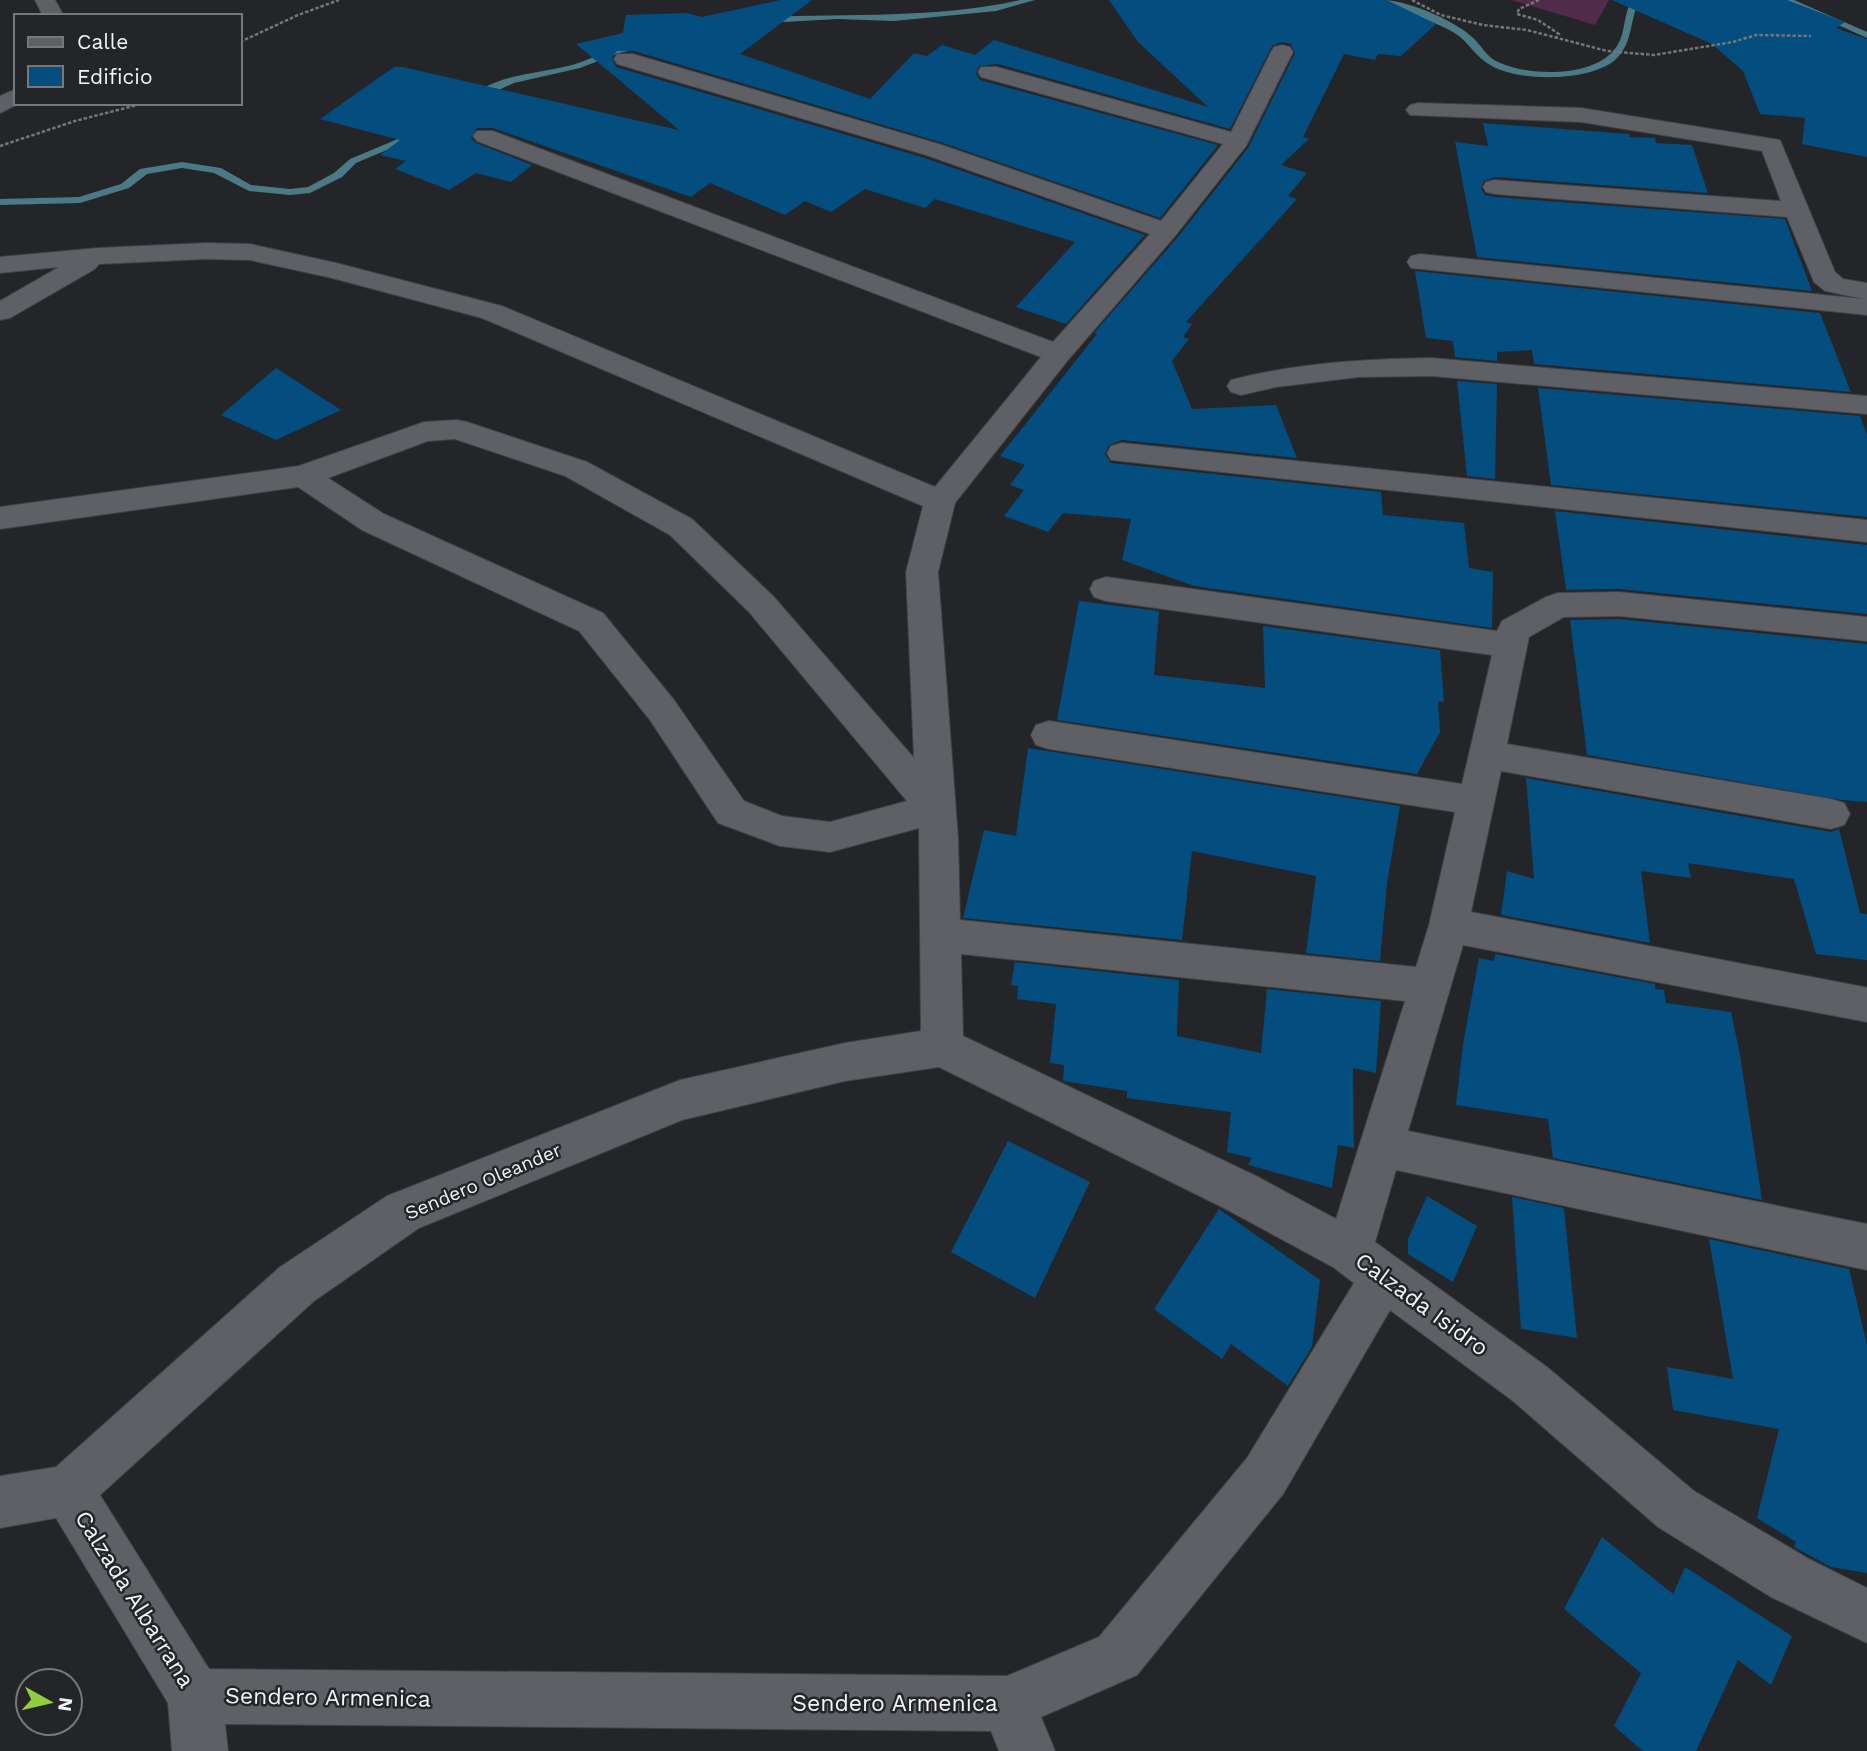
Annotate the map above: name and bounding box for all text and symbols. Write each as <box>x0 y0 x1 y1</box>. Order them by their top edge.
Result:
legend <box>14 14 242 105</box>
text: Calle <box>77 29 128 54</box>
text: Edificio <box>77 64 153 89</box>
street label: Sendero Oleander <box>402 1138 565 1225</box>
street label: Calzada Isidro <box>1350 1247 1494 1362</box>
street label: Calzada Albarrana <box>69 1506 200 1693</box>
north arrow <box>14 1667 84 1737</box>
street label: Sendero Armenica <box>225 1682 431 1713</box>
street label: Sendero Armenica <box>792 1690 998 1717</box>
text: N <box>53 1696 78 1713</box>

